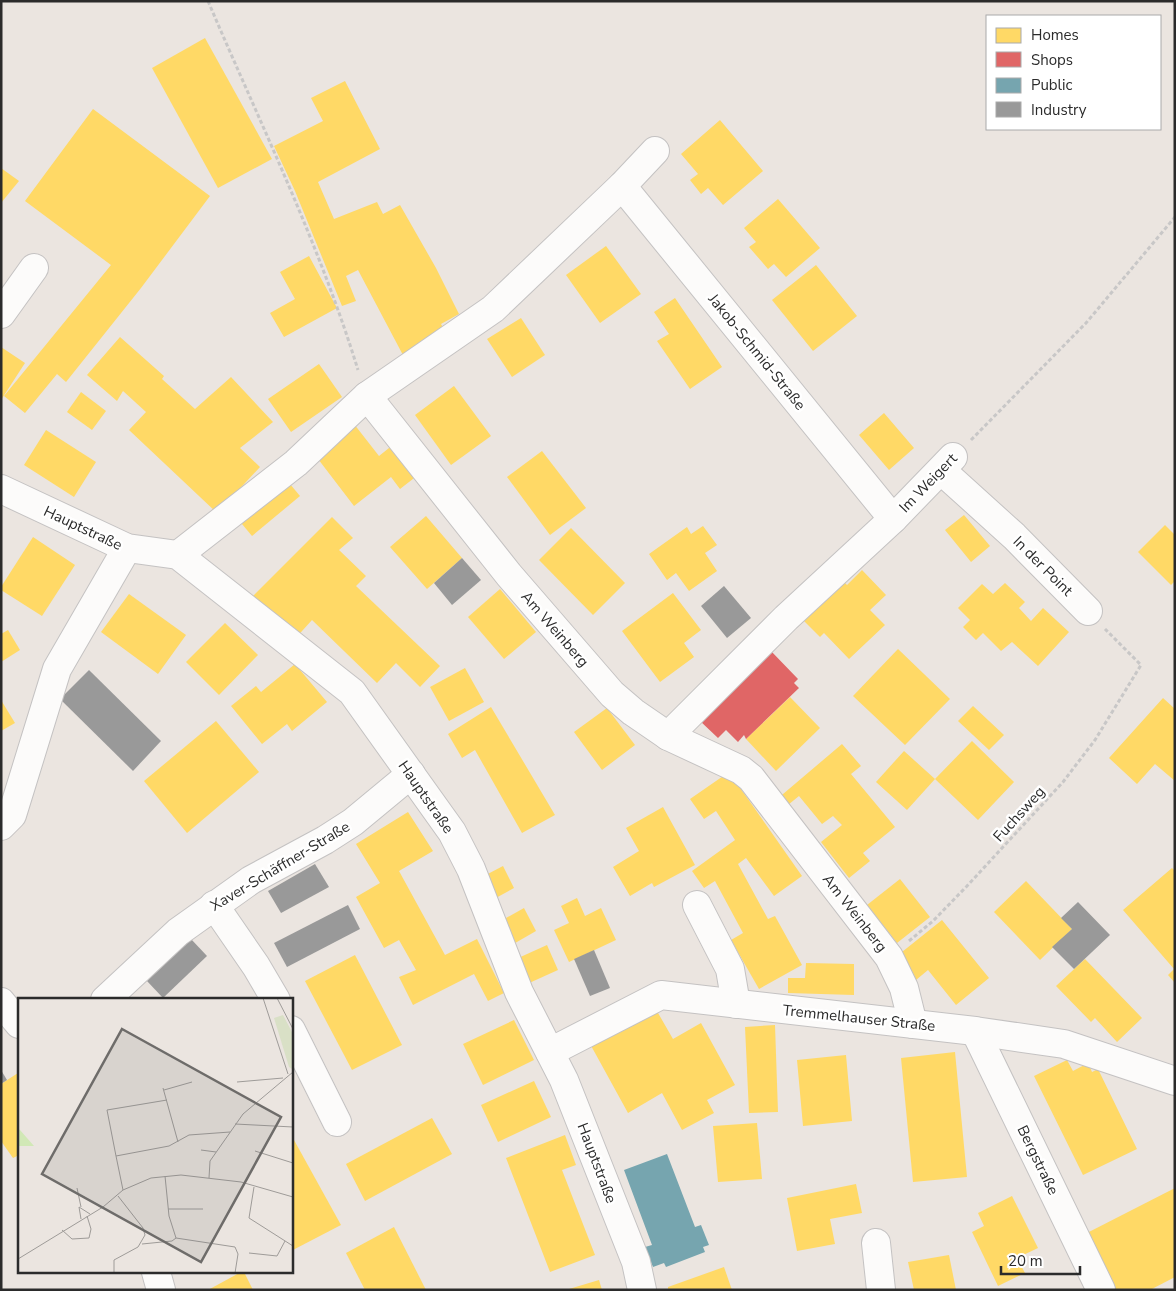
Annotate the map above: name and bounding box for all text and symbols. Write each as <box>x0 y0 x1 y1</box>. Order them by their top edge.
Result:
legend <box>986 15 1161 130</box>
text: Homes <box>1031 25 1079 45</box>
text: Shops <box>1031 50 1073 70</box>
text: Public <box>1031 75 1072 95</box>
text: Industry <box>1031 100 1087 120</box>
street label: Jakob-Schmid-Straße <box>703 289 810 414</box>
street label: Im Weigert <box>895 448 962 517</box>
street label: Hauptstraße <box>40 501 126 555</box>
street label: In der Point <box>1009 532 1078 601</box>
street label: Am Weinberg <box>517 587 593 671</box>
street label: Hauptstraße <box>394 757 458 837</box>
street label: Fuchsweg <box>989 782 1049 846</box>
street label: Xaver-Schäffner-Straße <box>207 816 353 916</box>
street label: Am Weinberg <box>818 870 892 956</box>
inset map <box>18 998 292 1274</box>
street label: Tremmelhauser Straße <box>782 1000 936 1036</box>
street label: Hauptstraße <box>573 1120 621 1206</box>
street label: Bergstraße <box>1013 1122 1063 1198</box>
scale bar <box>1001 1244 1080 1276</box>
text: 20 m <box>1008 1251 1043 1271</box>

